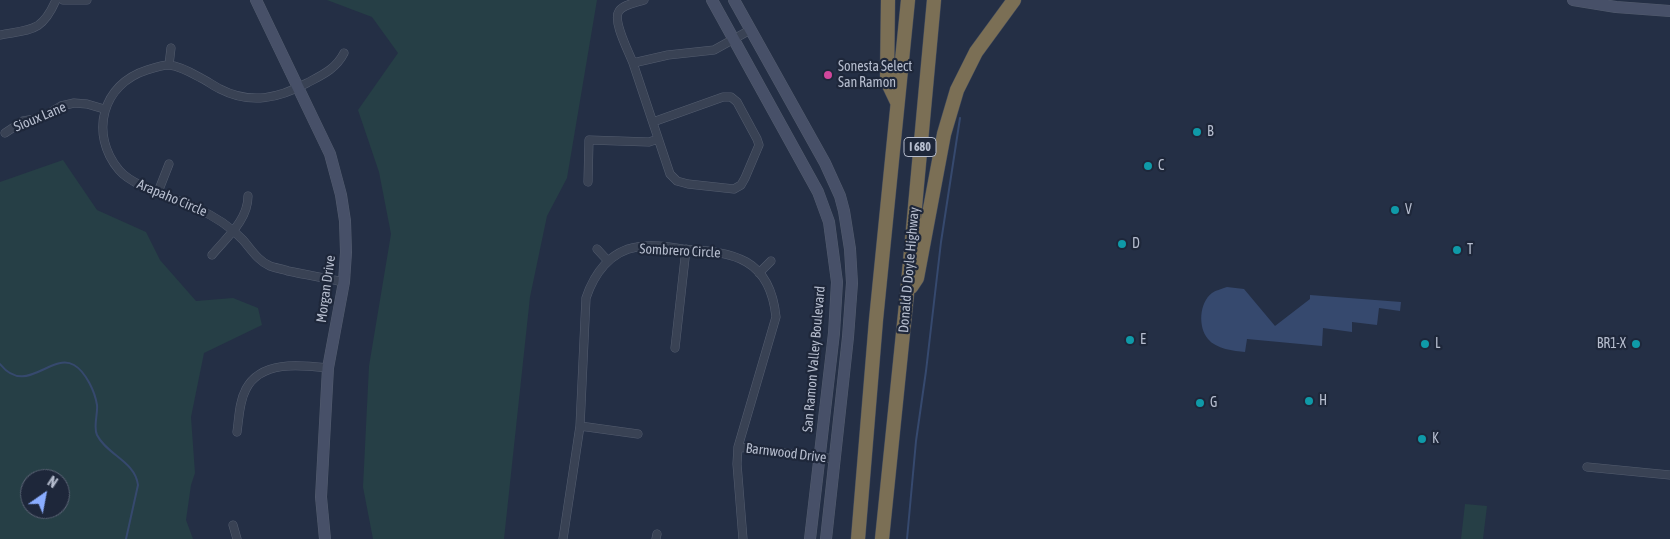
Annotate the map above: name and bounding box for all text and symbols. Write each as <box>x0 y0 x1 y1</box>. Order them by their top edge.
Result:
place label: Sonesta Select San Ramon <box>838 59 912 92</box>
marker: Sonesta Select San Ramon <box>822 69 834 81</box>
street label: Sioux Lane <box>11 99 69 135</box>
place label: B <box>1207 124 1214 140</box>
marker: B <box>1191 126 1203 138</box>
road number: I 680 <box>904 138 936 156</box>
place label: C <box>1158 158 1164 174</box>
marker: C <box>1142 160 1154 172</box>
street label: Arapaho Circle <box>134 176 210 220</box>
place label: V <box>1405 202 1412 218</box>
marker: V <box>1389 204 1401 216</box>
street label: Donald D Doyle Highway <box>895 206 923 334</box>
place label: D <box>1132 236 1140 252</box>
marker: D <box>1116 238 1128 250</box>
street label: Sombrero Circle <box>639 240 721 262</box>
place label: T <box>1467 242 1473 258</box>
marker: T <box>1451 244 1463 256</box>
street label: Morgan Drive <box>313 254 339 324</box>
street label: San Ramon Valley Boulevard <box>799 285 829 433</box>
place label: E <box>1140 332 1146 348</box>
marker: E <box>1124 334 1136 346</box>
place label: L <box>1435 336 1440 352</box>
place label: BR1-X <box>1597 336 1626 352</box>
marker: L <box>1419 338 1431 350</box>
marker: BR1-X <box>1630 338 1642 350</box>
place label: H <box>1319 393 1327 409</box>
place label: G <box>1210 395 1217 411</box>
marker: H <box>1303 395 1315 407</box>
marker: G <box>1194 397 1206 409</box>
place label: K <box>1432 431 1439 447</box>
marker: K <box>1416 433 1428 445</box>
street label: Barnwood Drive <box>745 440 827 466</box>
north arrow <box>20 469 70 519</box>
text: N <box>45 473 60 491</box>

